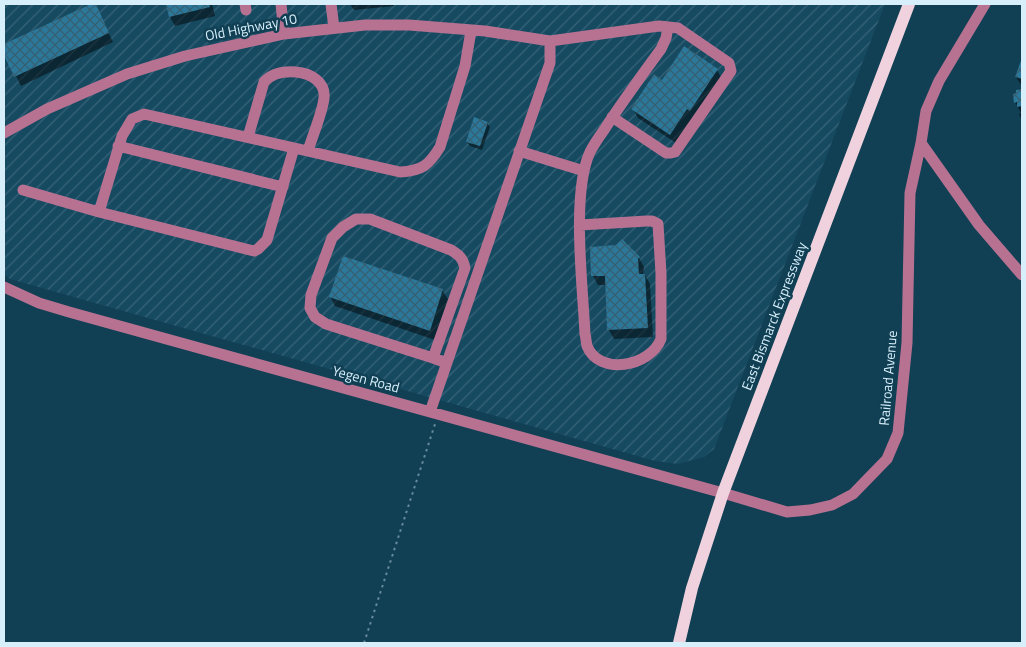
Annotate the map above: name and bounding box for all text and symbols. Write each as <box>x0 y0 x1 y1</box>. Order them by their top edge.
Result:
street label: Old Highway 10 <box>203 7 299 46</box>
street label: East Bismarck Expressway <box>736 238 812 393</box>
street label: Railroad Avenue <box>873 330 902 426</box>
street label: Yegen Road <box>330 359 402 398</box>

